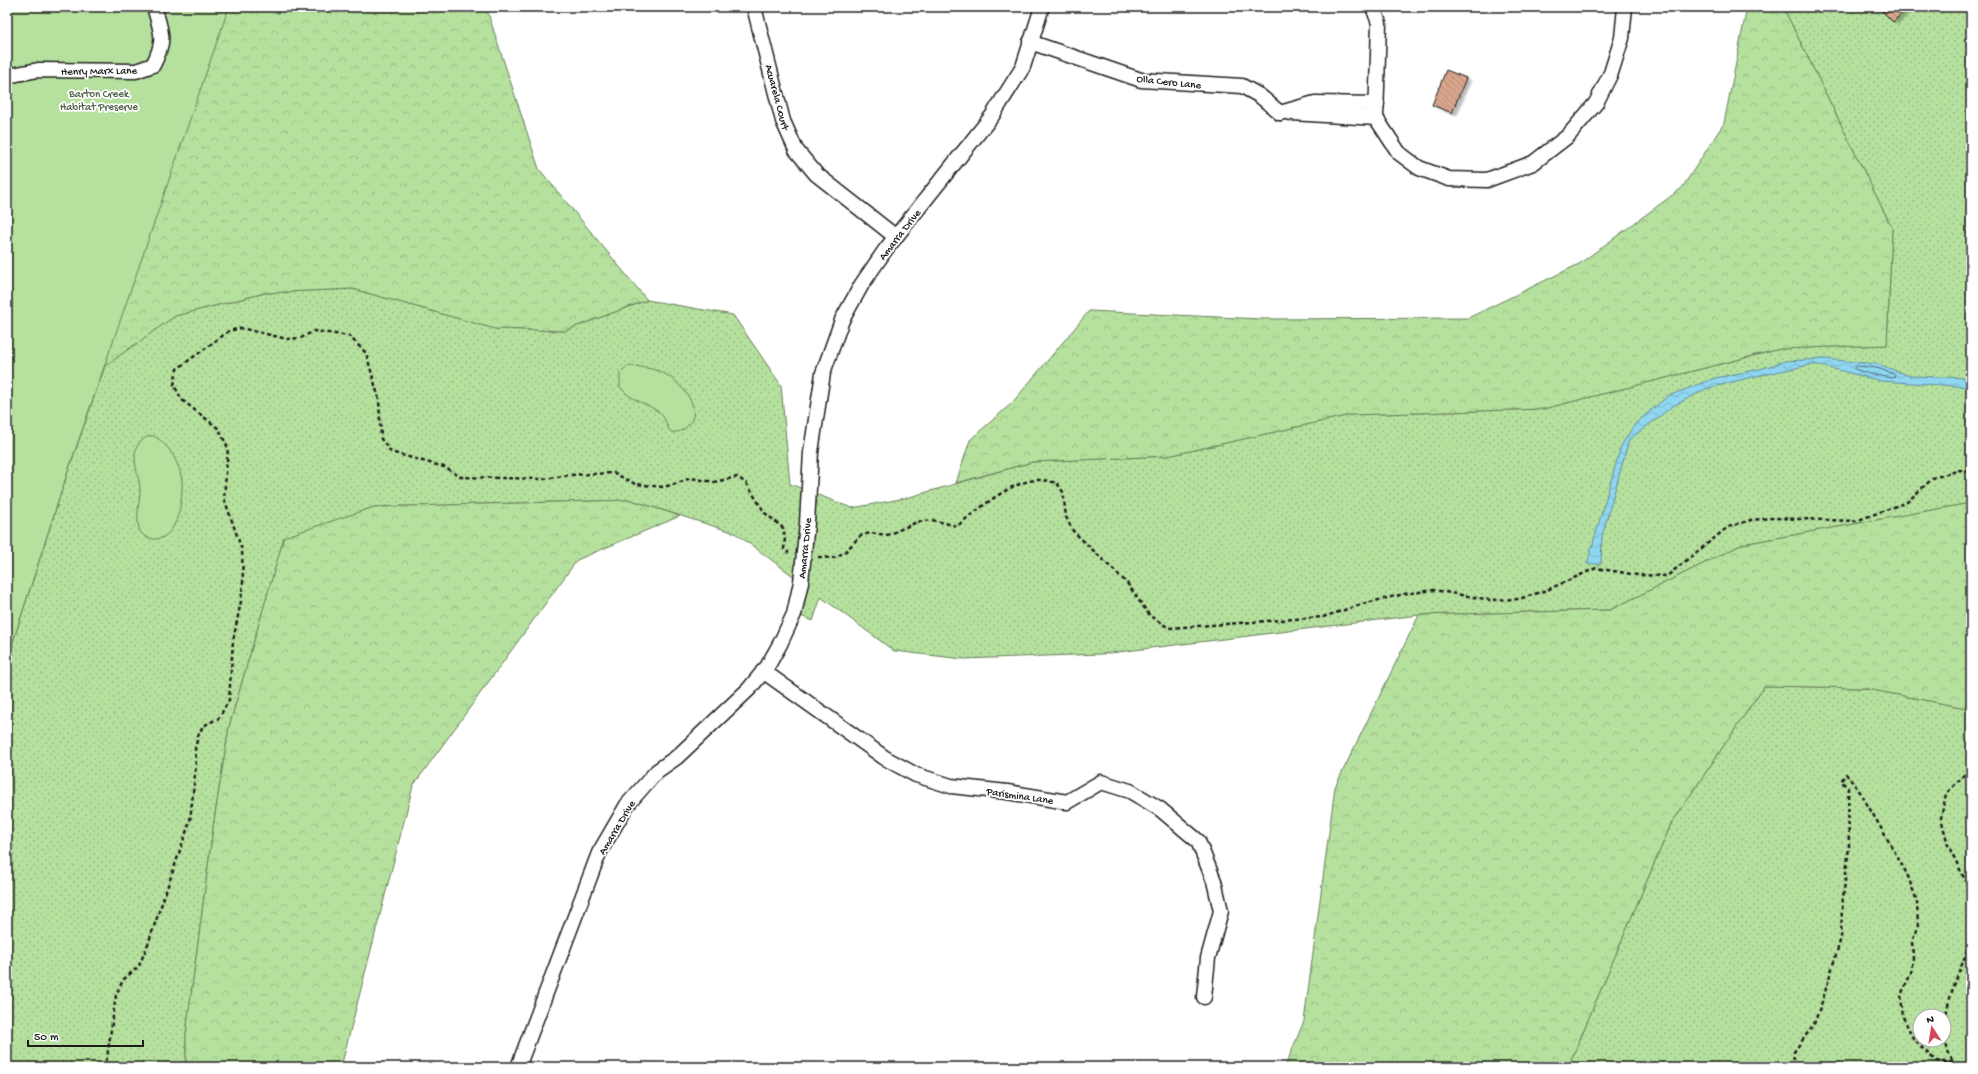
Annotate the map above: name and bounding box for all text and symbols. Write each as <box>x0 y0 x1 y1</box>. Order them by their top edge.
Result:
street label: Acuarela Court <box>762 63 791 133</box>
street label: Henry Marx Lane <box>61 65 138 79</box>
street label: Olla Cero Lane <box>1136 74 1202 92</box>
park label: Barton Creek Habitat Preserve <box>60 89 138 114</box>
street label: Amarra Drive <box>877 207 924 263</box>
street label: Amarra Drive <box>797 517 815 579</box>
street label: Parismina Lane <box>984 786 1054 808</box>
street label: Amarra Drive <box>597 799 639 857</box>
north arrow <box>1912 1008 1952 1048</box>
text: N <box>1926 1014 1935 1027</box>
scale bar <box>28 1022 143 1048</box>
text: 50 m <box>34 1031 59 1045</box>

